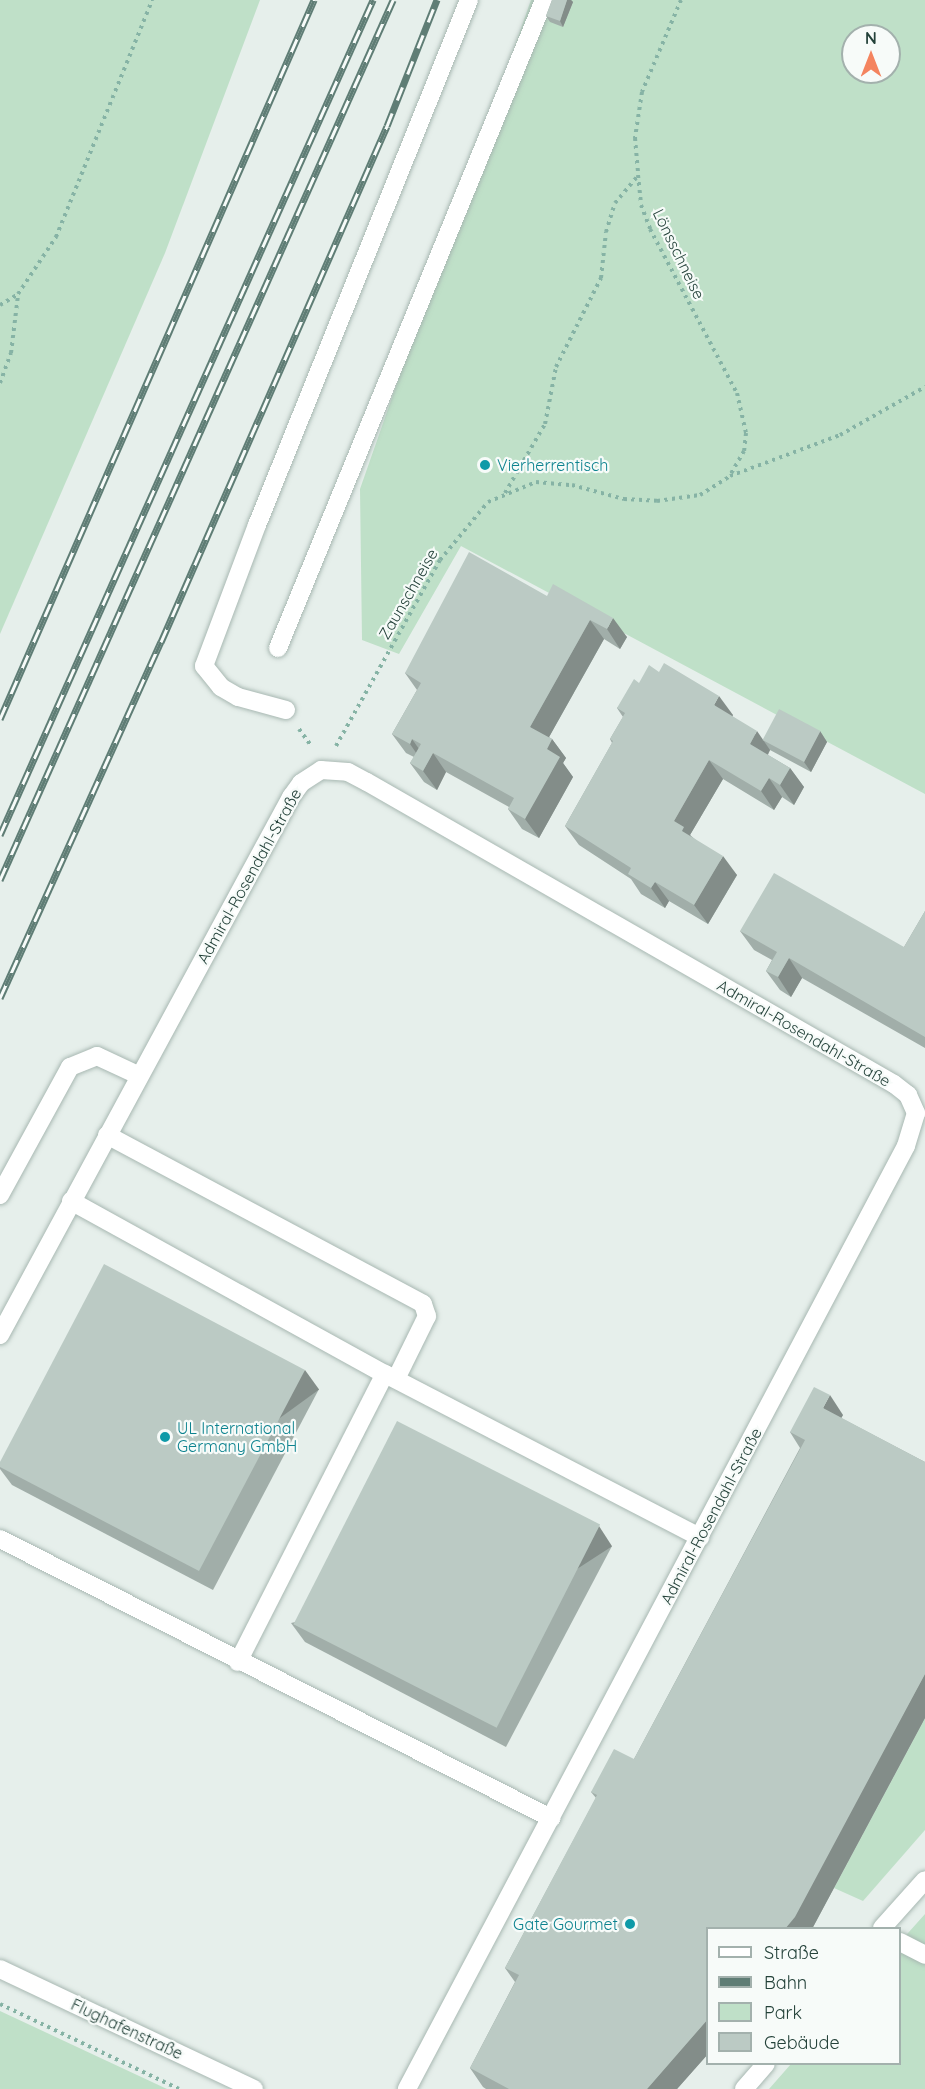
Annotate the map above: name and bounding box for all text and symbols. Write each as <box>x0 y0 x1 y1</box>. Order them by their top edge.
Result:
north arrow <box>841 24 901 84</box>
text: N <box>865 28 877 48</box>
street label: Lönsschneise <box>649 206 709 302</box>
place label: Vierherrentisch <box>497 455 608 475</box>
marker: Vierherrentisch <box>478 458 492 472</box>
street label: Zaunschneise <box>374 545 442 643</box>
street label: Admiral-Rosendahl-Straße <box>193 785 305 967</box>
street label: Admiral-Rosendahl-Straße <box>714 975 894 1091</box>
place label: UL International Germany GmbH <box>177 1418 297 1456</box>
street label: Admiral-Rosendahl-Straße <box>656 1425 766 1607</box>
marker: UL International Germany GmbH <box>158 1430 172 1444</box>
place label: Gate Gourmet <box>513 1914 618 1934</box>
marker: Gate Gourmet <box>623 1917 637 1931</box>
legend <box>706 1927 901 2065</box>
text: Straße <box>764 1941 819 1964</box>
text: Bahn <box>764 1971 807 1994</box>
street label: Flughafenstraße <box>68 1995 186 2063</box>
text: Park <box>764 2001 802 2024</box>
text: Gebäude <box>764 2031 840 2054</box>

